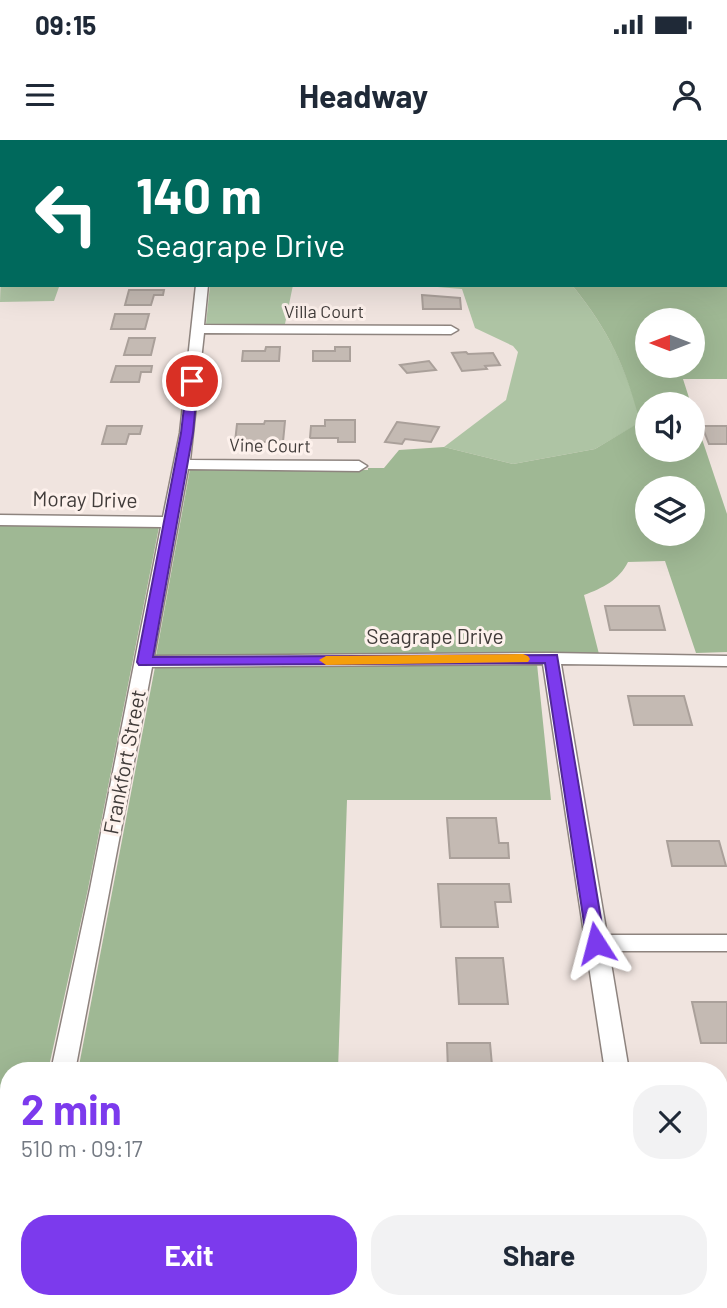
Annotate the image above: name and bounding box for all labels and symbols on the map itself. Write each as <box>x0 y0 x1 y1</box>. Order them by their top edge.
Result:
street label: Villa Court <box>284 300 364 322</box>
north arrow <box>635 308 705 378</box>
pin <box>162 351 222 411</box>
street label: Vine Court <box>229 433 311 457</box>
street label: Moray Drive <box>32 485 138 512</box>
street label: Seagrape Drive <box>366 623 504 648</box>
street label: Frankfort Street <box>97 687 150 836</box>
position arrow <box>559 906 633 980</box>

